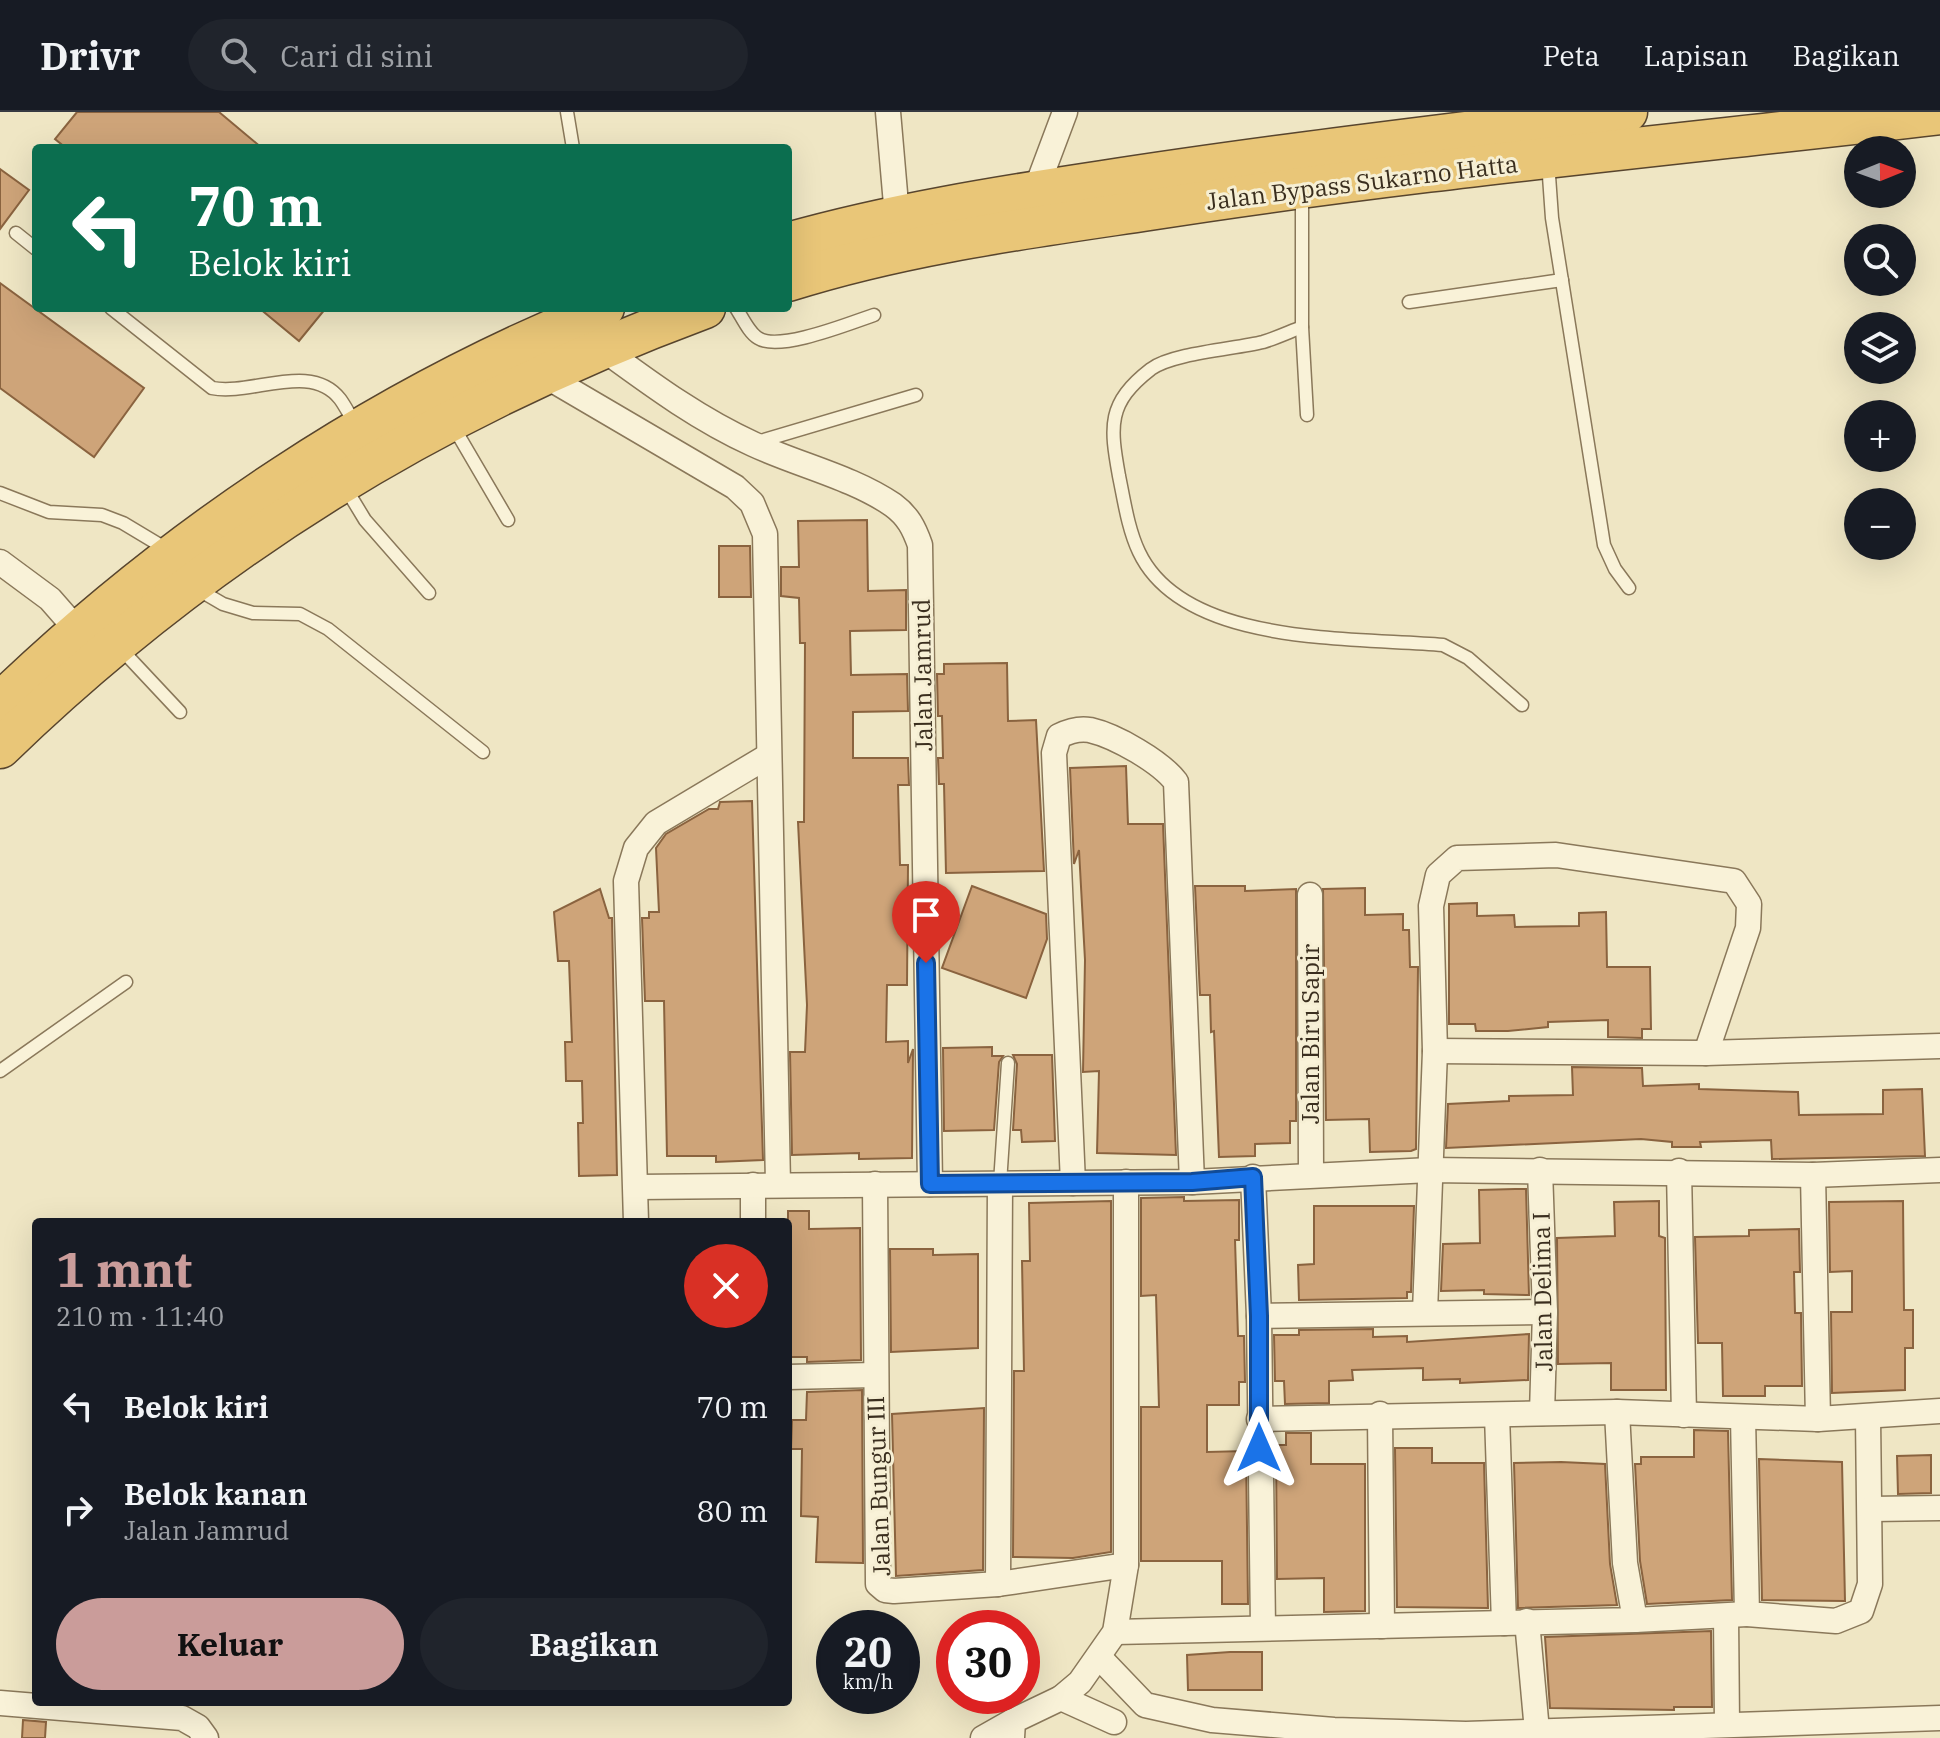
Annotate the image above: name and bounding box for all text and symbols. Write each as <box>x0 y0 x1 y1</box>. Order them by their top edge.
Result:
search box <box>188 19 748 91</box>
text: Drivr <box>40 31 140 80</box>
icon: search <box>216 33 260 77</box>
text: Cari di sini <box>280 36 433 75</box>
text: Peta <box>1543 37 1600 74</box>
text: Lapisan <box>1644 37 1749 74</box>
text: Bagikan <box>1793 37 1900 74</box>
north arrow <box>1844 136 1916 208</box>
map controls <box>1844 136 1916 560</box>
street label: Jalan Bypass Sukarno Hatta <box>1204 147 1520 217</box>
text: 70 m <box>188 169 323 241</box>
icon: left <box>56 176 160 280</box>
button: search <box>1844 224 1916 296</box>
text: Belok kiri <box>188 239 352 286</box>
button: layers <box>1844 312 1916 384</box>
button: + <box>1844 400 1916 472</box>
button: − <box>1844 488 1916 560</box>
street label: Jalan Jamrud <box>905 598 939 752</box>
pin <box>892 881 960 963</box>
icon: arrive <box>904 893 948 937</box>
street label: Jalan Biru Sapir <box>1294 943 1326 1124</box>
street label: Jalan Delima I <box>1525 1212 1559 1372</box>
text: 1 mnt <box>56 1238 192 1300</box>
button: close <box>684 1244 768 1328</box>
text: 210 m · 11:40 <box>56 1299 224 1333</box>
icon: left <box>56 1384 100 1428</box>
text: Belok kiri <box>124 1387 269 1426</box>
text: 70 m <box>696 1387 768 1426</box>
street label: Jalan Bungur III <box>859 1395 897 1577</box>
position arrow <box>1217 1406 1301 1490</box>
text: Belok kanan <box>124 1474 308 1513</box>
icon: right <box>56 1488 100 1532</box>
text: 80 m <box>696 1491 768 1530</box>
text: Jalan Jamrud <box>124 1513 289 1547</box>
button: Keluar <box>56 1598 404 1690</box>
button: Bagikan <box>420 1598 768 1690</box>
speed limit sign: 30 <box>936 1610 1040 1714</box>
text: 20 <box>844 1626 892 1678</box>
text: km/h <box>843 1668 893 1695</box>

